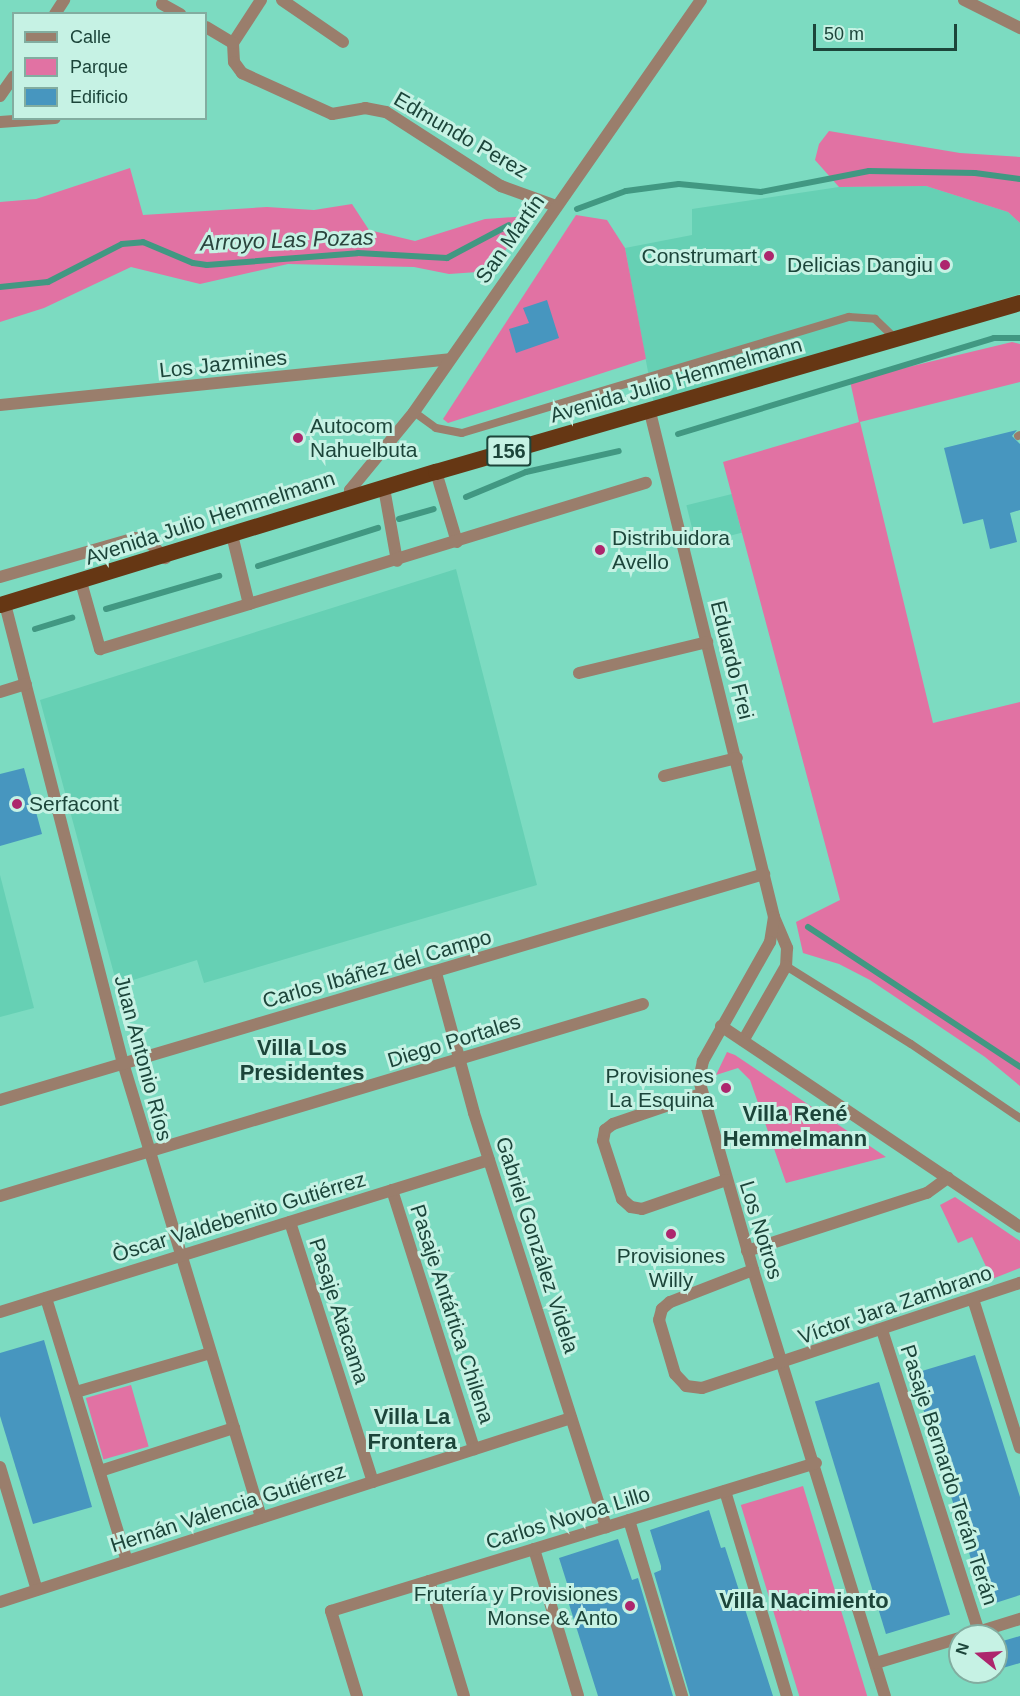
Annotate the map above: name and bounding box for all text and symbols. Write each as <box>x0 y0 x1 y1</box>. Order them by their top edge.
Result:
legend <box>12 12 207 120</box>
scale bar <box>816 12 960 50</box>
text: 50 m <box>824 24 864 44</box>
text: Calle <box>70 27 111 47</box>
text: Parque <box>70 57 128 77</box>
street label: Edmundo Perez <box>389 86 533 184</box>
text: Edificio <box>70 87 128 107</box>
street label: San Martín <box>470 190 550 288</box>
water label: Arroyo Las Pozas <box>200 224 374 256</box>
place label: Construmart <box>641 243 757 269</box>
marker: Construmart <box>762 249 776 263</box>
place label: Delicias Dangiu <box>787 252 933 278</box>
marker: Delicias Dangiu <box>938 258 952 272</box>
street label: Avenida Julio Hemmelmann <box>547 332 805 428</box>
street label: Los Jazmines <box>158 345 288 383</box>
place label: Autocom Nahuelbuta <box>310 413 417 463</box>
marker: Autocom Nahuelbuta <box>291 431 305 445</box>
road number: 156 <box>485 434 533 468</box>
street label: Avenida Julio Hemmelmann <box>82 466 338 570</box>
place label: Distribuidora Avello <box>612 525 730 575</box>
marker: Distribuidora Avello <box>593 543 607 557</box>
street label: Eduardo Frei <box>705 598 759 722</box>
place label: Serfacont <box>29 791 119 817</box>
marker: Serfacont <box>10 797 24 811</box>
street label: Carlos Ibáñez del Campo <box>260 924 494 1014</box>
street label: Juan Antonio Ríos <box>109 972 177 1144</box>
street label: Diego Portales <box>384 1009 524 1073</box>
district label: Villa Los Presidentes <box>240 1034 364 1086</box>
place label: Provisiones La Esquina <box>605 1063 714 1113</box>
marker: Provisiones La Esquina <box>719 1081 733 1095</box>
district label: Villa René Hemmelmann <box>723 1100 867 1152</box>
street label: Gabriel González Videla <box>490 1134 584 1356</box>
street label: Òscar Valdebenito Gutiérrez <box>109 1166 369 1268</box>
street label: Los Notros <box>734 1178 788 1282</box>
street label: Pasaje Antártica Chilena <box>404 1201 500 1427</box>
marker: Provisiones Willy <box>664 1227 678 1241</box>
street label: Pasaje Atacama <box>303 1234 375 1388</box>
place label: Provisiones Willy <box>617 1243 725 1293</box>
street label: Víctor Jara Zambrano <box>795 1260 995 1350</box>
street label: Pasaje Bernardo Terán Terán <box>895 1341 1003 1609</box>
district label: Villa La Frontera <box>367 1403 457 1454</box>
street label: Hernán Valencia Gutiérrez <box>107 1458 349 1558</box>
street label: Carlos Novoa Lillo <box>483 1481 653 1555</box>
place label: Frutería y Provisiones Monse & Anto <box>414 1581 618 1631</box>
district label: Villa Nacimiento <box>719 1588 889 1614</box>
marker: Frutería y Provisiones Monse & Anto <box>623 1599 637 1613</box>
north arrow <box>948 1624 1008 1684</box>
text: N <box>952 1641 972 1657</box>

